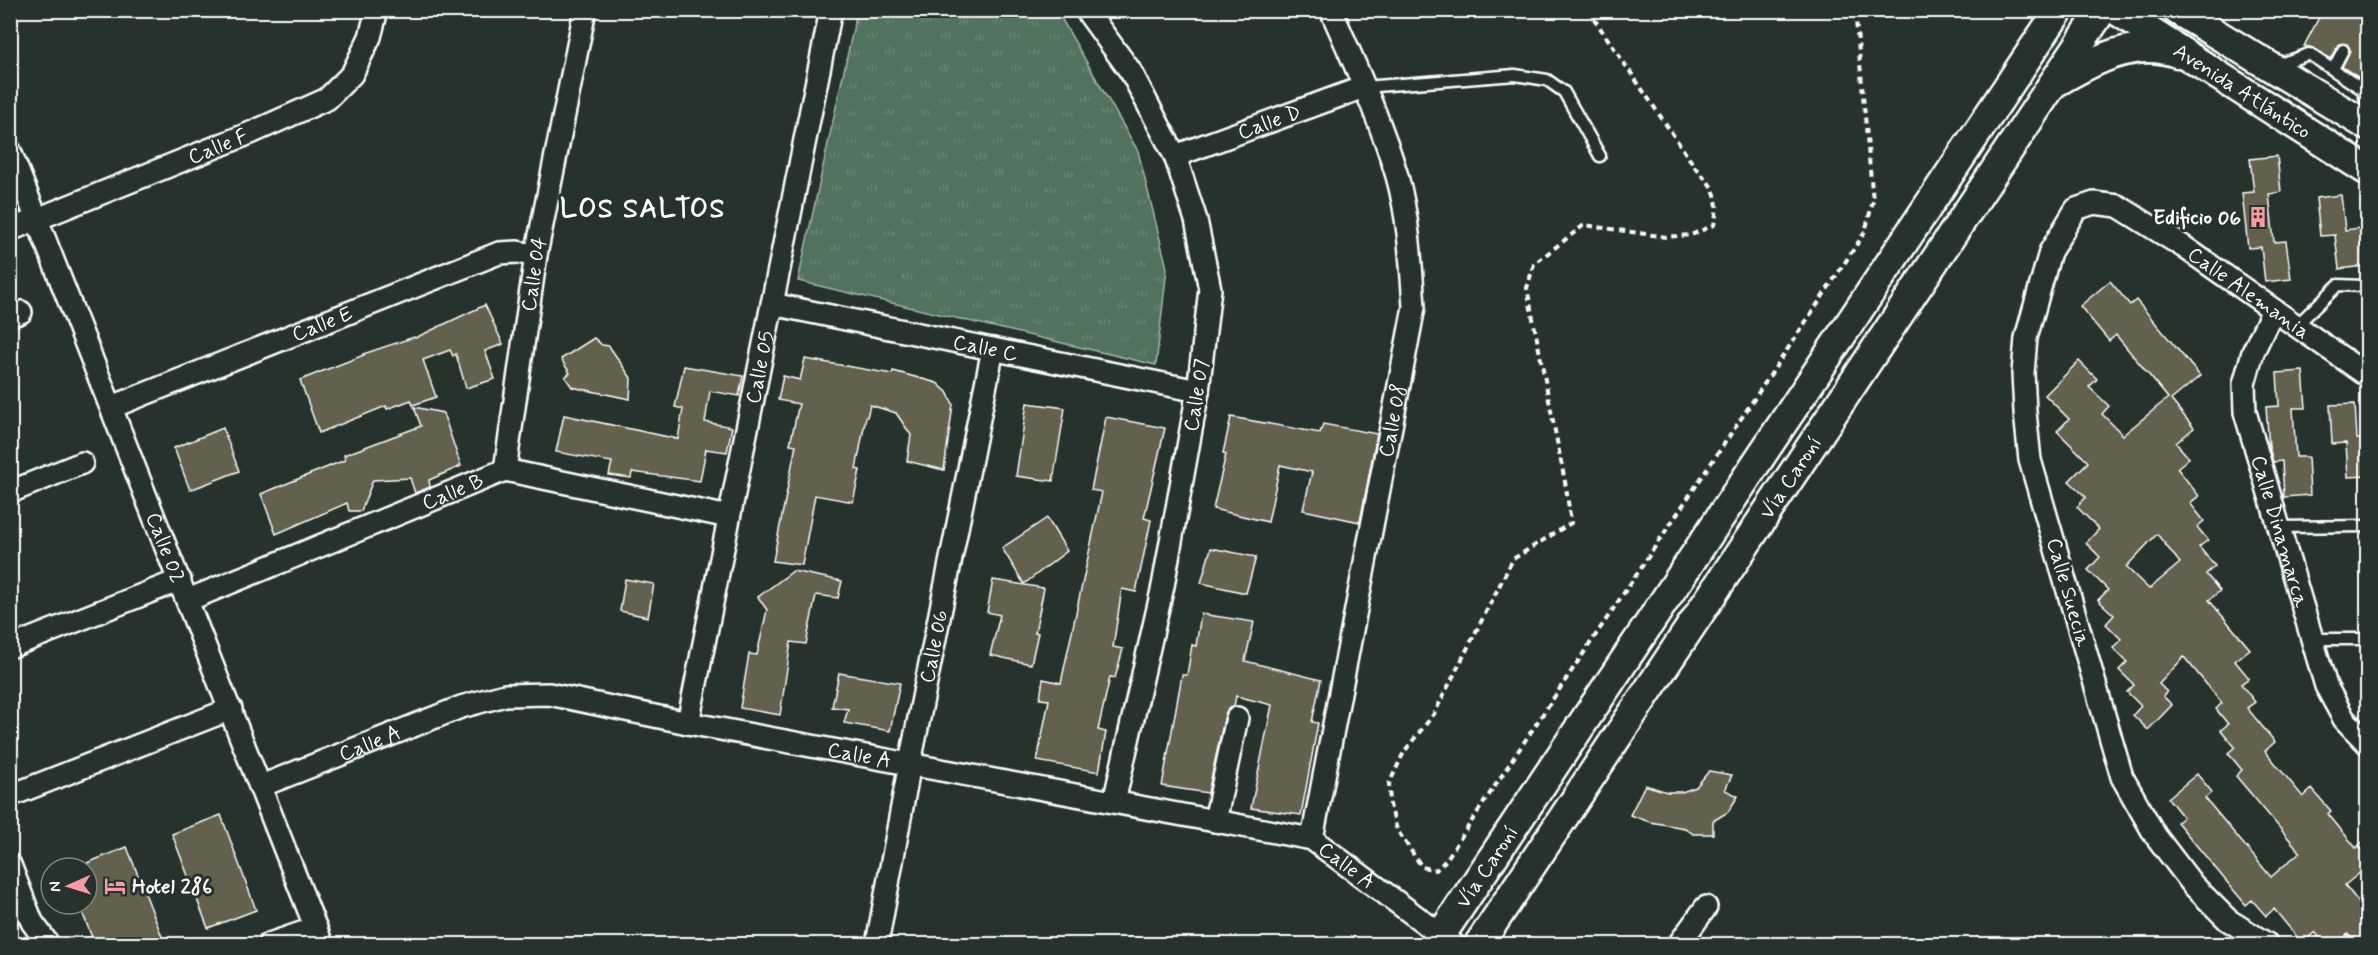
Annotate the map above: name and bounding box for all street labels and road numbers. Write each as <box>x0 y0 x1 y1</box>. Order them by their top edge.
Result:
street label: Avenida Atlántico <box>2168 37 2316 146</box>
street label: Calle D <box>1234 98 1305 147</box>
street label: Calle F <box>184 123 252 172</box>
street label: Calle 04 <box>515 234 554 313</box>
street label: Calle Alemania <box>2182 241 2315 346</box>
street label: Calle E <box>288 300 357 349</box>
street label: Calle 05 <box>739 328 781 406</box>
street label: Calle C <box>950 328 1020 369</box>
street label: Calle 07 <box>1177 357 1217 433</box>
street label: Calle 08 <box>1372 382 1414 460</box>
street label: Vía Caroní <box>1753 431 1829 525</box>
street label: Calle Dinamarca <box>2244 452 2315 611</box>
street label: Calle B <box>418 467 488 518</box>
street label: Calle 02 <box>139 508 192 587</box>
street label: Calle Suecia <box>2039 535 2097 650</box>
street label: Calle 06 <box>913 607 955 686</box>
street label: Calle A <box>335 719 405 769</box>
street label: Calle A <box>825 736 894 776</box>
street label: Vía Caroní <box>1450 820 1525 914</box>
street label: Calle A <box>1312 835 1381 896</box>

